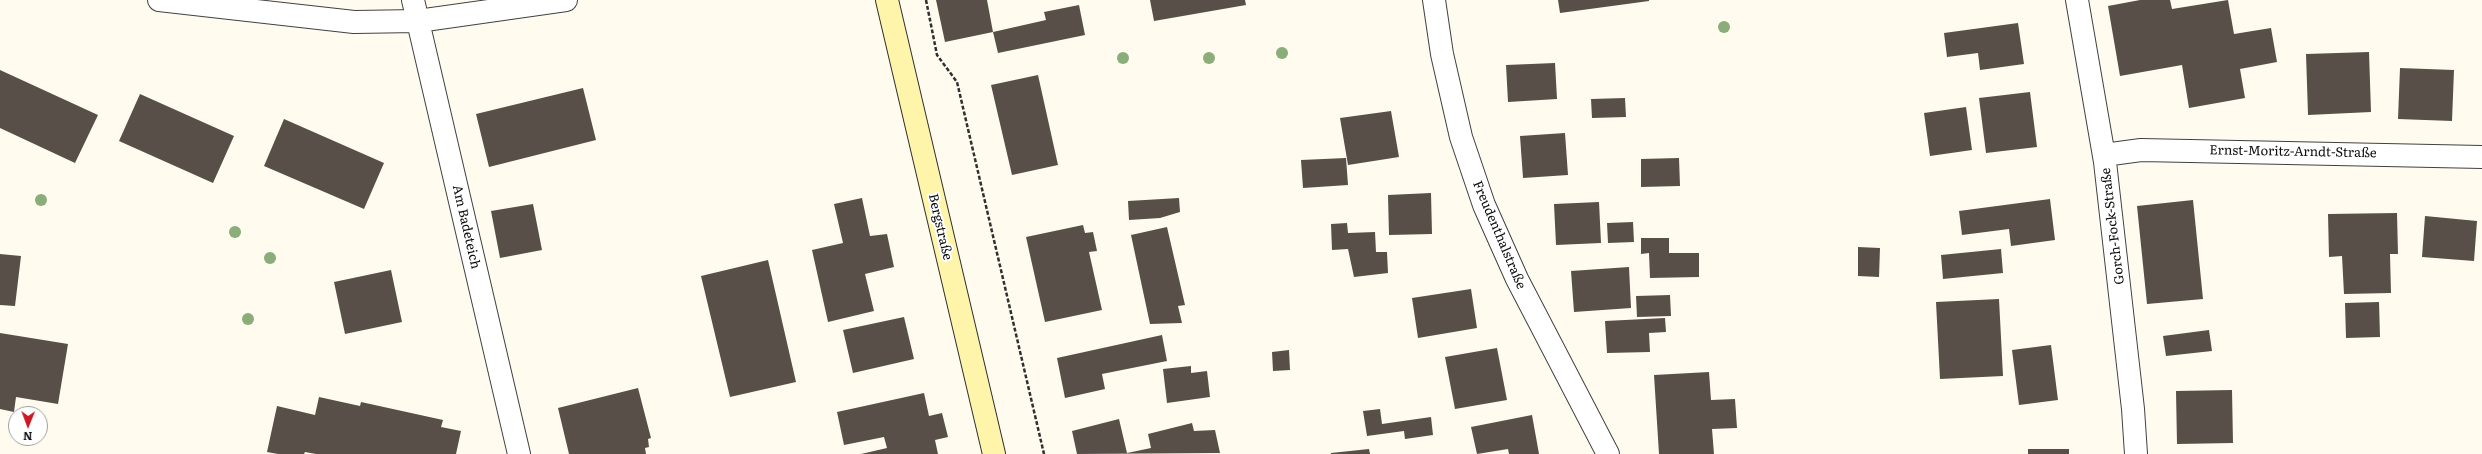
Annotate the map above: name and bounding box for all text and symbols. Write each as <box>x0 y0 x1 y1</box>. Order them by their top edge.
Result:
street label: Ernst-Moritz-Arndt-Straße <box>2209 143 2377 161</box>
street label: Gorch-Fock-Straße <box>2098 167 2128 285</box>
street label: Freudenthalstraße <box>1469 179 1529 291</box>
street label: Am Badeteich <box>449 184 483 270</box>
street label: Bergstraße <box>925 192 955 262</box>
north arrow <box>8 406 48 446</box>
text: N <box>23 429 33 445</box>

